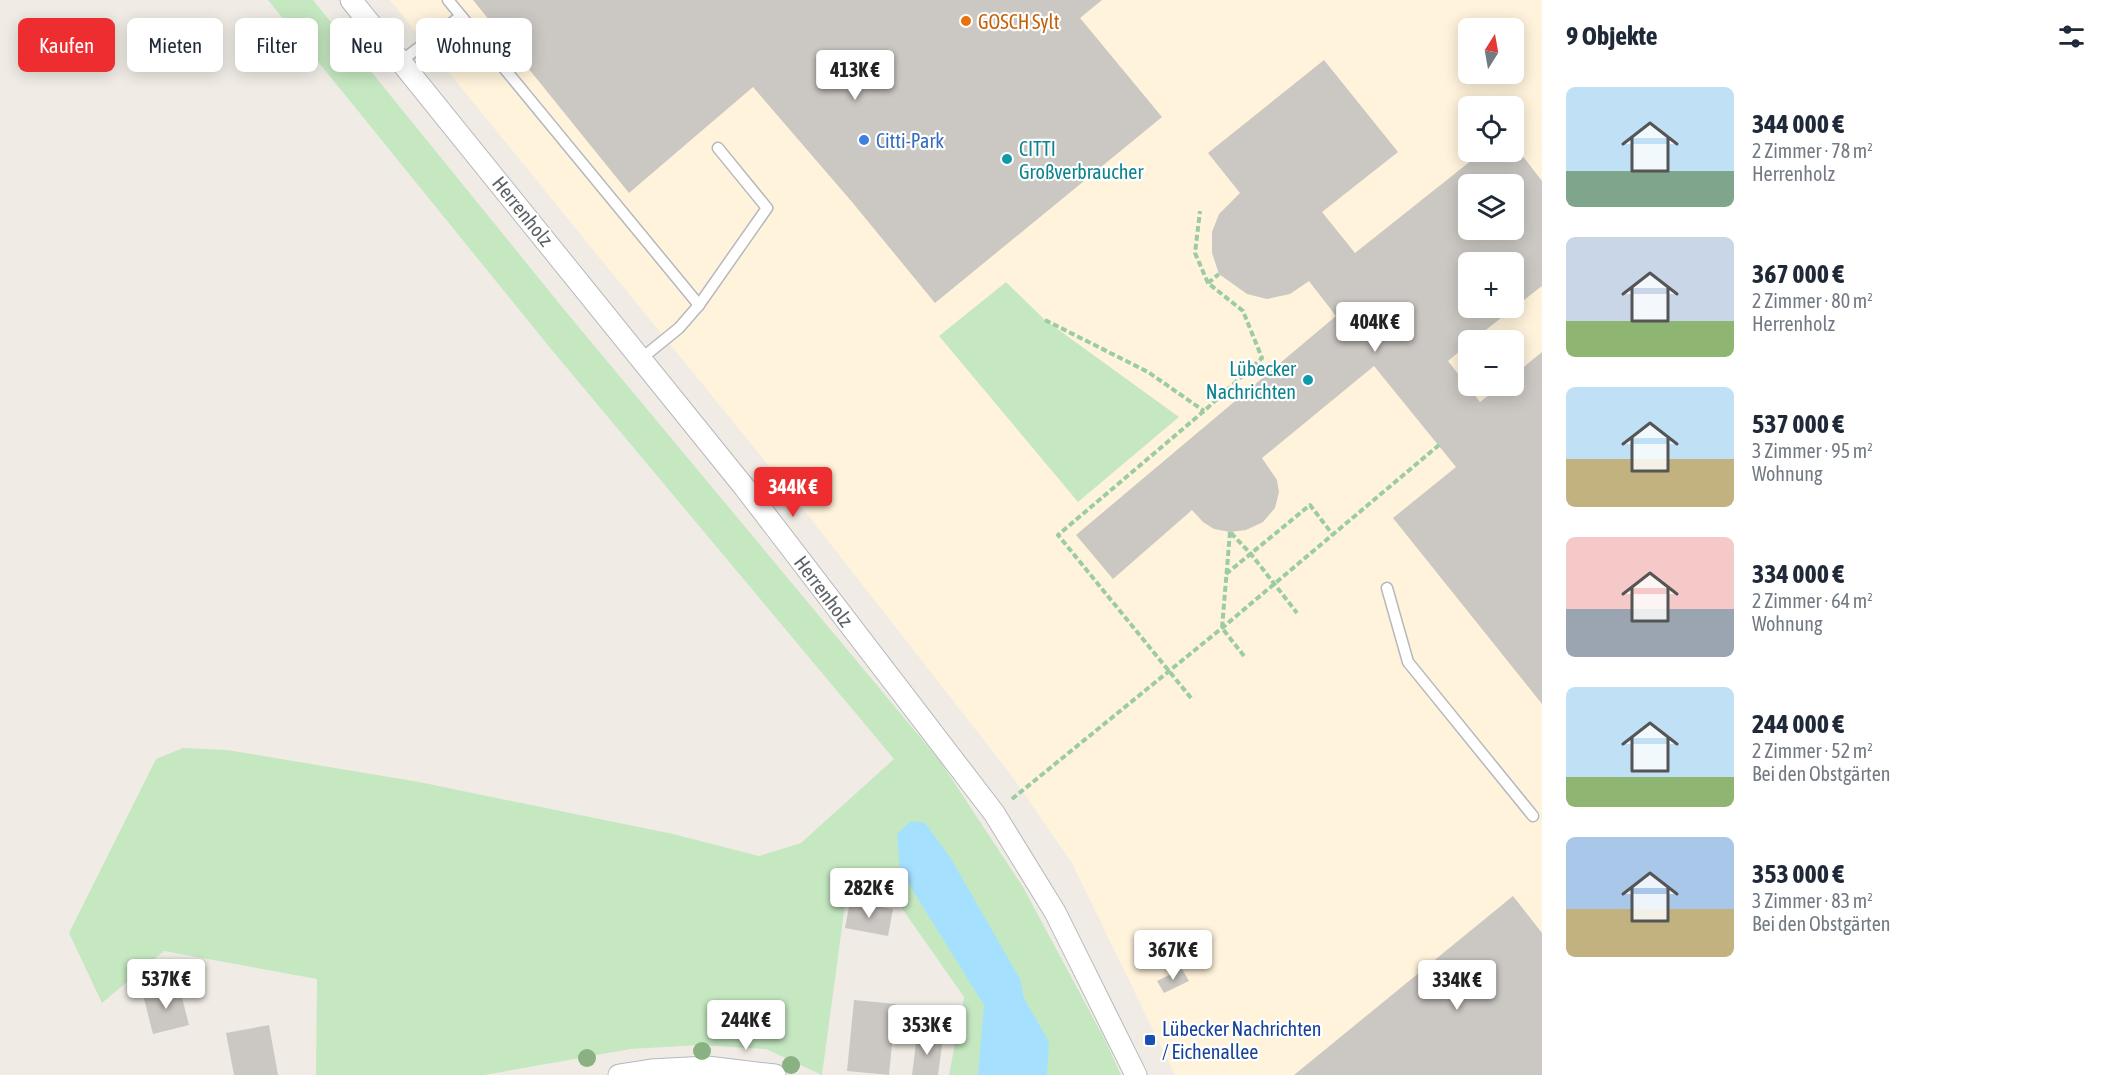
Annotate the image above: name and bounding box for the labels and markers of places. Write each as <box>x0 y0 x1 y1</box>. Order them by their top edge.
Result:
place label: GOSCH Sylt <box>978 10 1060 33</box>
marker: GOSCH Sylt <box>959 14 973 28</box>
pin: 413K € <box>806 50 904 101</box>
place label: Citti-Park <box>876 129 944 152</box>
marker: Citti-Park <box>857 133 871 147</box>
place label: CITTI Großverbraucher <box>1019 137 1144 183</box>
marker: CITTI Großverbraucher <box>1000 152 1014 166</box>
pin: 404K € <box>1326 302 1424 353</box>
place label: Lübecker Nachrichten <box>1206 357 1297 403</box>
marker: Lübecker Nachrichten <box>1301 373 1315 387</box>
pin: 344K € <box>744 467 842 518</box>
pin: 282K € <box>820 868 918 919</box>
pin: 367K € <box>1124 930 1222 981</box>
pin: 537K € <box>117 959 215 1010</box>
pin: 334K € <box>1408 960 1506 1011</box>
pin: 244K € <box>697 1000 795 1051</box>
pin: 353K € <box>878 1005 976 1056</box>
place label: Lübecker Nachrichten / Eichenallee <box>1162 1017 1322 1063</box>
marker: Lübecker Nachrichten / Eichenallee <box>1143 1033 1157 1047</box>

